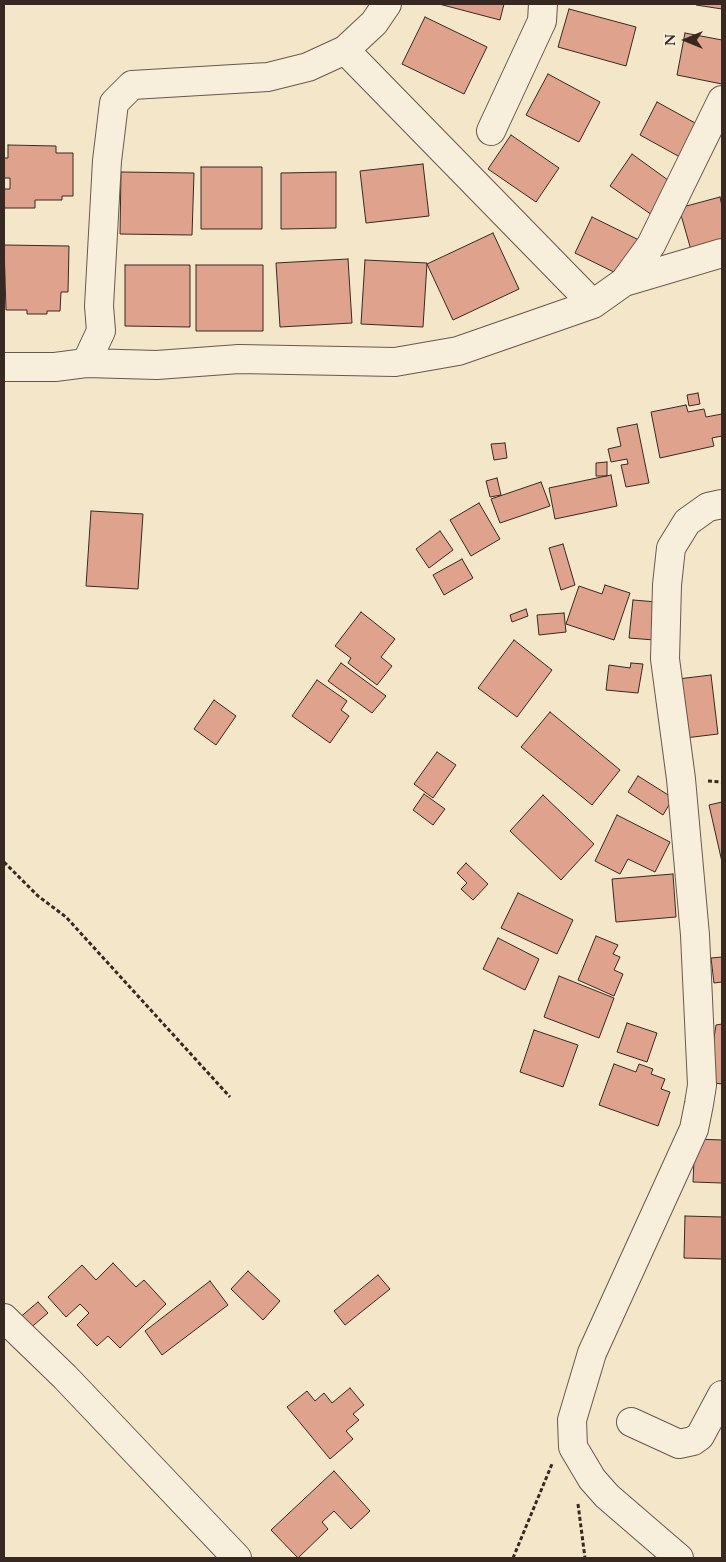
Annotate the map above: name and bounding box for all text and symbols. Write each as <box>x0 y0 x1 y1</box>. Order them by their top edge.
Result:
north arrow <box>661 15 711 65</box>
text: N <box>661 34 680 46</box>

